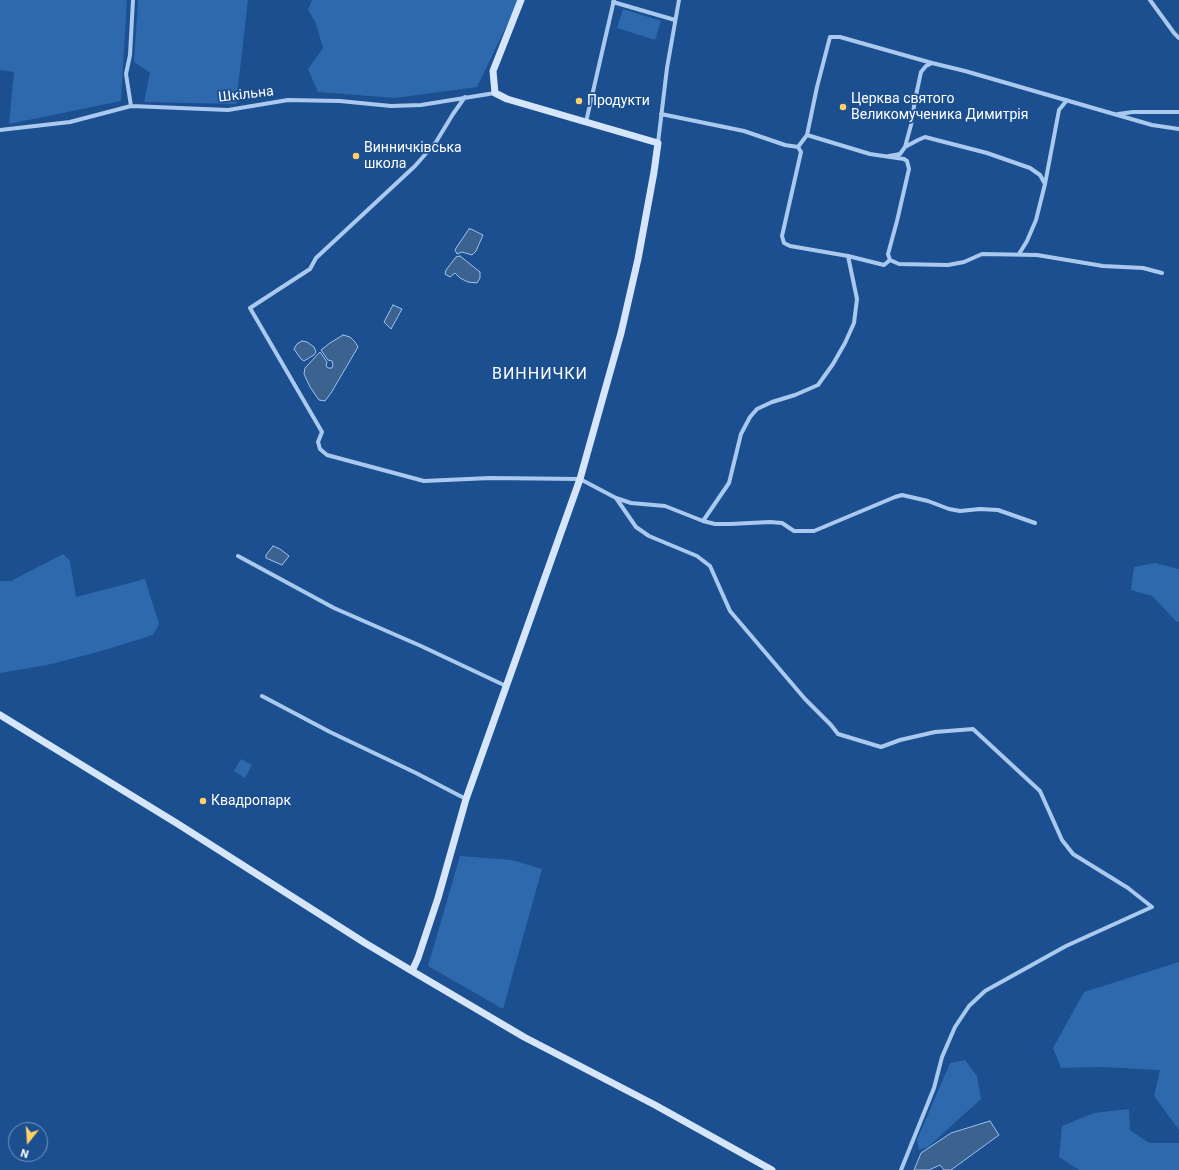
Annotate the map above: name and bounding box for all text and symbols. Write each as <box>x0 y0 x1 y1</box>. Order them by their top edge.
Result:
street label: Шкільна <box>217 83 275 107</box>
place label: Церква святого Великомученика Димитрія <box>851 91 1028 124</box>
place label: Продукти <box>587 93 650 109</box>
marker: Продукти <box>574 96 584 106</box>
marker: Церква святого Великомученика Димитрія <box>838 102 848 112</box>
place label: Винничківська школа <box>364 140 462 172</box>
marker: Винничківська школа <box>351 151 361 161</box>
district label: ВИННИЧКИ <box>492 365 588 385</box>
place label: Квадропарк <box>211 793 291 809</box>
marker: Квадропарк <box>198 796 208 806</box>
north arrow <box>8 1122 48 1162</box>
text: N <box>19 1146 30 1160</box>

